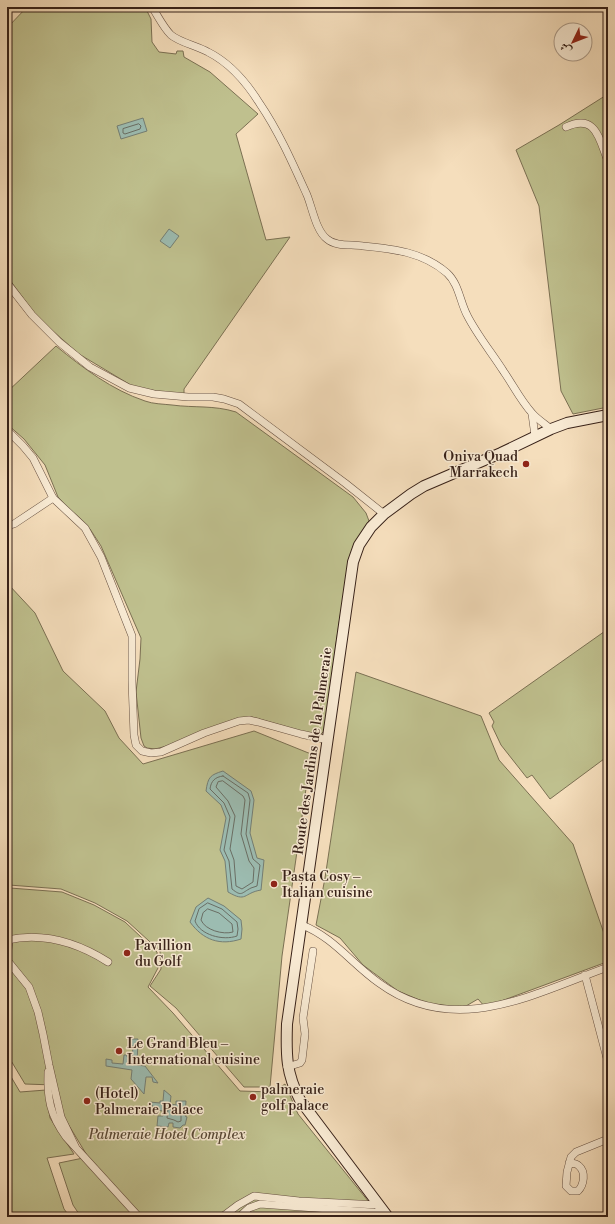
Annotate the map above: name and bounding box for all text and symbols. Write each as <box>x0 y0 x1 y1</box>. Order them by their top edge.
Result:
north arrow <box>553 22 593 62</box>
text: ش <box>558 39 575 57</box>
place label: Oniva Quad Marrakech <box>443 448 519 482</box>
marker: Oniva Quad Marrakech <box>521 459 531 469</box>
street label: Route des Jardins de la Palmeraie <box>290 646 336 856</box>
place label: Pasta Cosy – Italian cuisine <box>282 868 372 902</box>
marker: Pasta Cosy – Italian cuisine <box>269 879 279 889</box>
place label: Pavillion du Golf <box>135 937 192 971</box>
marker: Pavillion du Golf <box>122 948 132 958</box>
place label: Le Grand Bleu – International cuisine <box>127 1035 260 1069</box>
marker: Le Grand Bleu – International cuisine <box>114 1046 124 1056</box>
place label: palmeraie golf palace <box>261 1081 329 1115</box>
place label: (Hotel) Palmeraie Palace <box>95 1085 203 1119</box>
marker: palmeraie golf palace <box>248 1092 258 1102</box>
marker: (Hotel) Palmeraie Palace <box>82 1096 92 1106</box>
park label: Palmeraie Hotel Complex <box>87 1126 246 1144</box>

